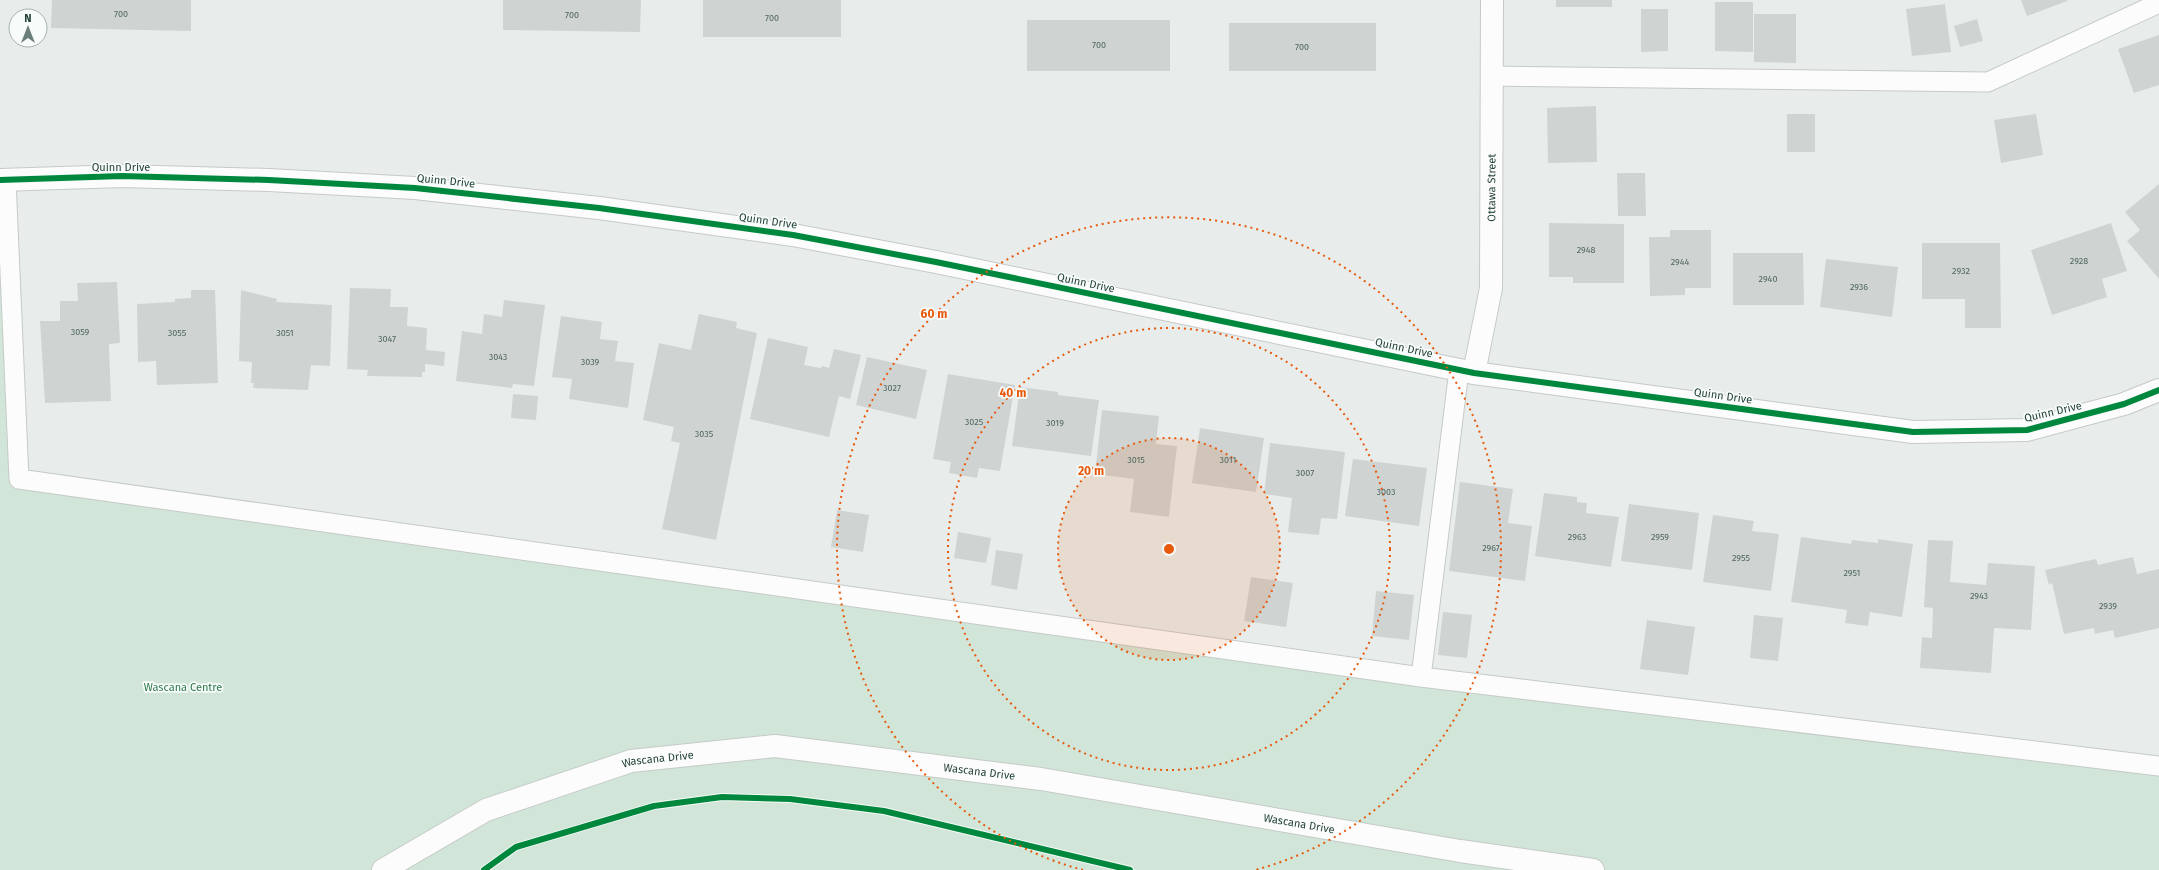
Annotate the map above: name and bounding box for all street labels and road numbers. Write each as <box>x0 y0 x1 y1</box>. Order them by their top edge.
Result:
street label: Ottawa Street <box>1485 154 1498 222</box>
street label: Quinn Drive <box>92 161 150 174</box>
street label: Quinn Drive <box>416 171 476 191</box>
street label: Quinn Drive <box>738 210 798 232</box>
street label: Quinn Drive <box>1056 271 1116 295</box>
street label: Quinn Drive <box>1374 336 1434 360</box>
street label: Quinn Drive <box>1693 385 1753 407</box>
street label: Quinn Drive <box>2023 399 2083 425</box>
street label: Wascana Drive <box>620 748 694 770</box>
street label: Wascana Drive <box>943 760 1016 782</box>
street label: Wascana Drive <box>1263 811 1336 836</box>

